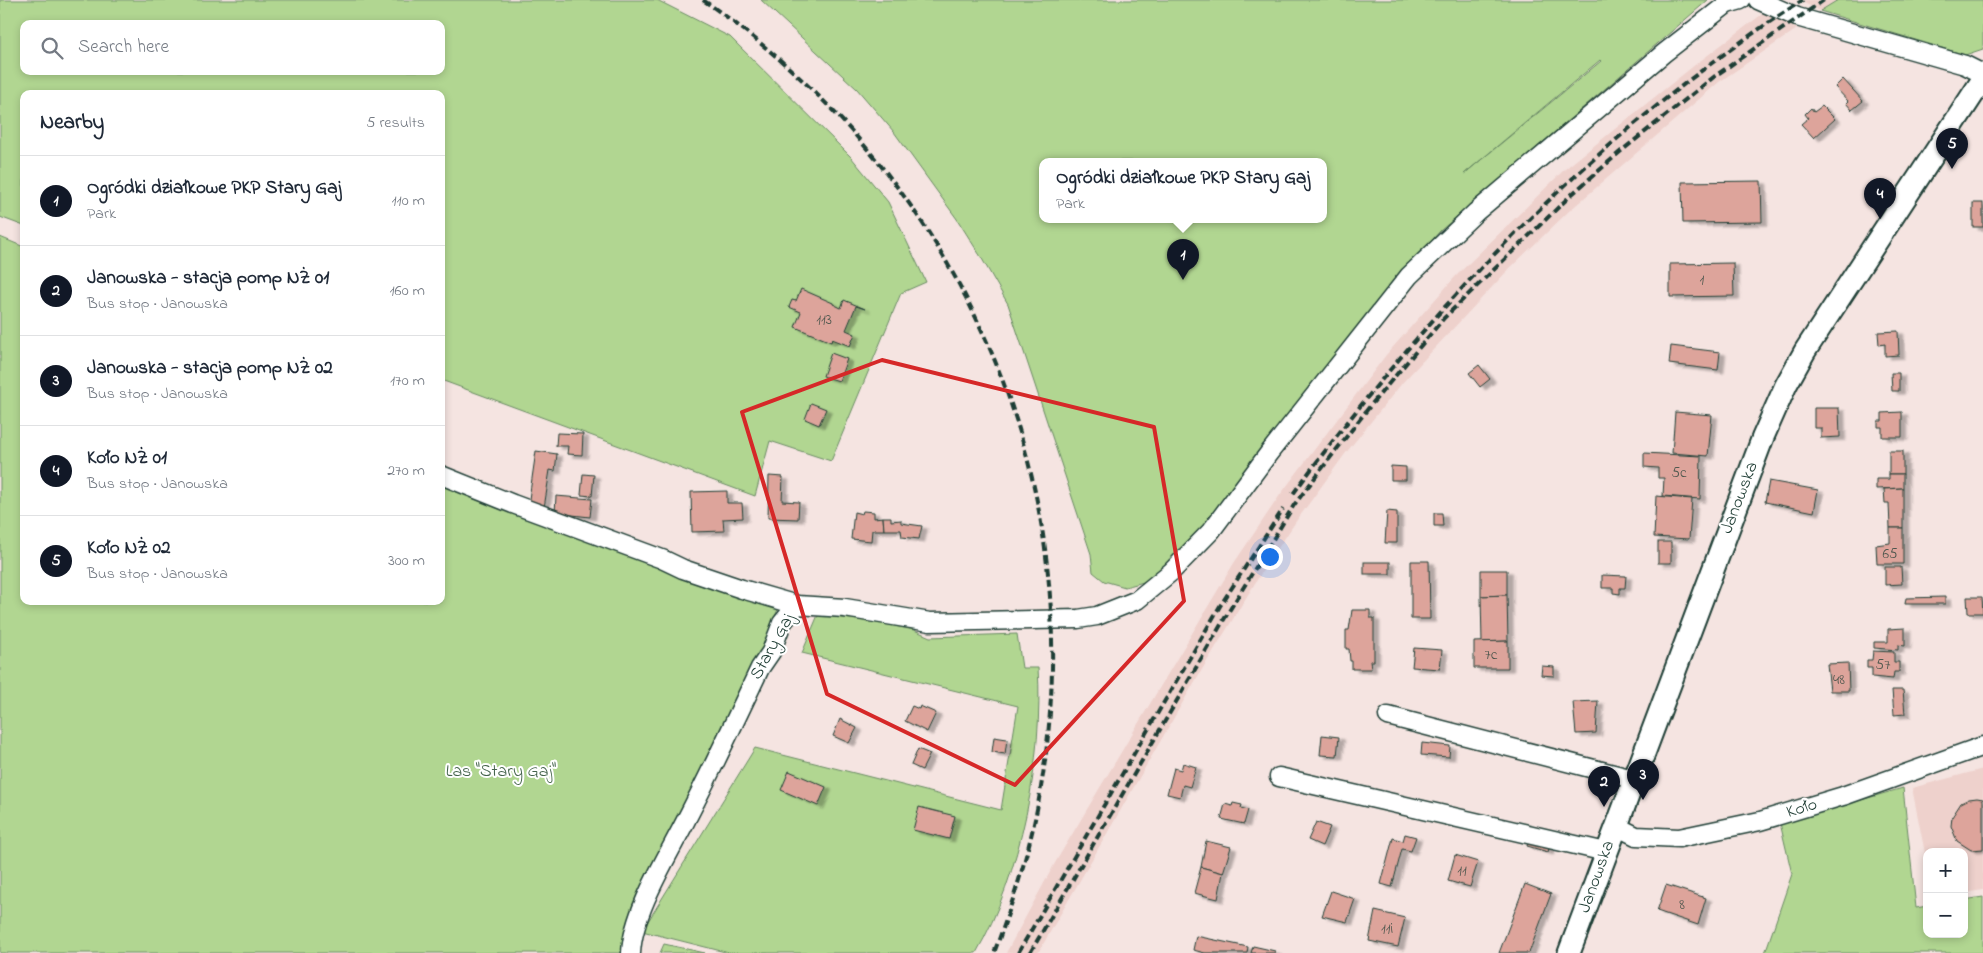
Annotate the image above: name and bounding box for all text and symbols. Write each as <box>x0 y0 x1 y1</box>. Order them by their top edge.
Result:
search box <box>20 20 445 75</box>
icon: search <box>38 34 66 62</box>
text: Search here <box>78 34 169 61</box>
text: Nearby <box>40 108 104 138</box>
text: 5 results <box>366 111 425 135</box>
pin: 5 <box>1936 128 1968 169</box>
popup <box>1039 158 1327 223</box>
text: Ogródki działkowe PKP Stary Gaj <box>1056 165 1310 192</box>
text: Ogródki działkowe PKP Stary Gaj <box>87 175 341 202</box>
pin: 4 <box>1864 178 1896 219</box>
text: 1 <box>53 189 59 213</box>
text: 110 m <box>391 189 425 213</box>
text: Park <box>1056 192 1085 216</box>
text: Park <box>87 202 116 226</box>
pin: 1 <box>1167 239 1199 280</box>
text: Janowska - stacja pomp NŻ 01 <box>87 265 329 292</box>
house number: 1 <box>1700 269 1705 291</box>
text: 2 <box>52 279 60 303</box>
text: 160 m <box>390 279 425 303</box>
text: Bus stop · Janowska <box>87 292 228 316</box>
house number: 113 <box>816 309 832 331</box>
text: Janowska - stacja pomp NŻ 02 <box>87 355 333 382</box>
text: 3 <box>53 369 59 393</box>
text: 170 m <box>390 369 425 393</box>
text: Bus stop · Janowska <box>87 382 228 406</box>
text: Koło NŻ 01 <box>87 445 167 472</box>
street label: Janowska <box>1714 458 1766 538</box>
text: 4 <box>53 459 59 483</box>
text: 270 m <box>387 459 425 483</box>
house number: 5c <box>1671 462 1687 484</box>
text: Bus stop · Janowska <box>87 472 228 496</box>
text: Koło NŻ 02 <box>87 535 171 562</box>
house number: 65 <box>1882 543 1898 565</box>
your location <box>1257 544 1283 570</box>
text: 5 <box>51 549 61 573</box>
text: 300 m <box>388 549 425 573</box>
text: Bus stop · Janowska <box>87 562 228 586</box>
street label: Stary Gaj <box>744 609 802 685</box>
house number: 7c <box>1485 644 1498 666</box>
house number: 57 <box>1876 654 1890 676</box>
house number: 48 <box>1833 669 1845 691</box>
park label: Las "Stary Gaj" <box>446 759 556 785</box>
pin: 3 <box>1627 759 1659 800</box>
pin: 2 <box>1588 766 1620 807</box>
street label: Koło <box>1783 792 1821 826</box>
street label: Janowska <box>1572 837 1622 917</box>
map controls <box>1923 848 1968 938</box>
button: + <box>1923 848 1968 893</box>
house number: 11 <box>1457 860 1467 882</box>
button: − <box>1923 893 1968 938</box>
house number: 8 <box>1679 894 1685 916</box>
house number: 11i <box>1381 918 1393 940</box>

